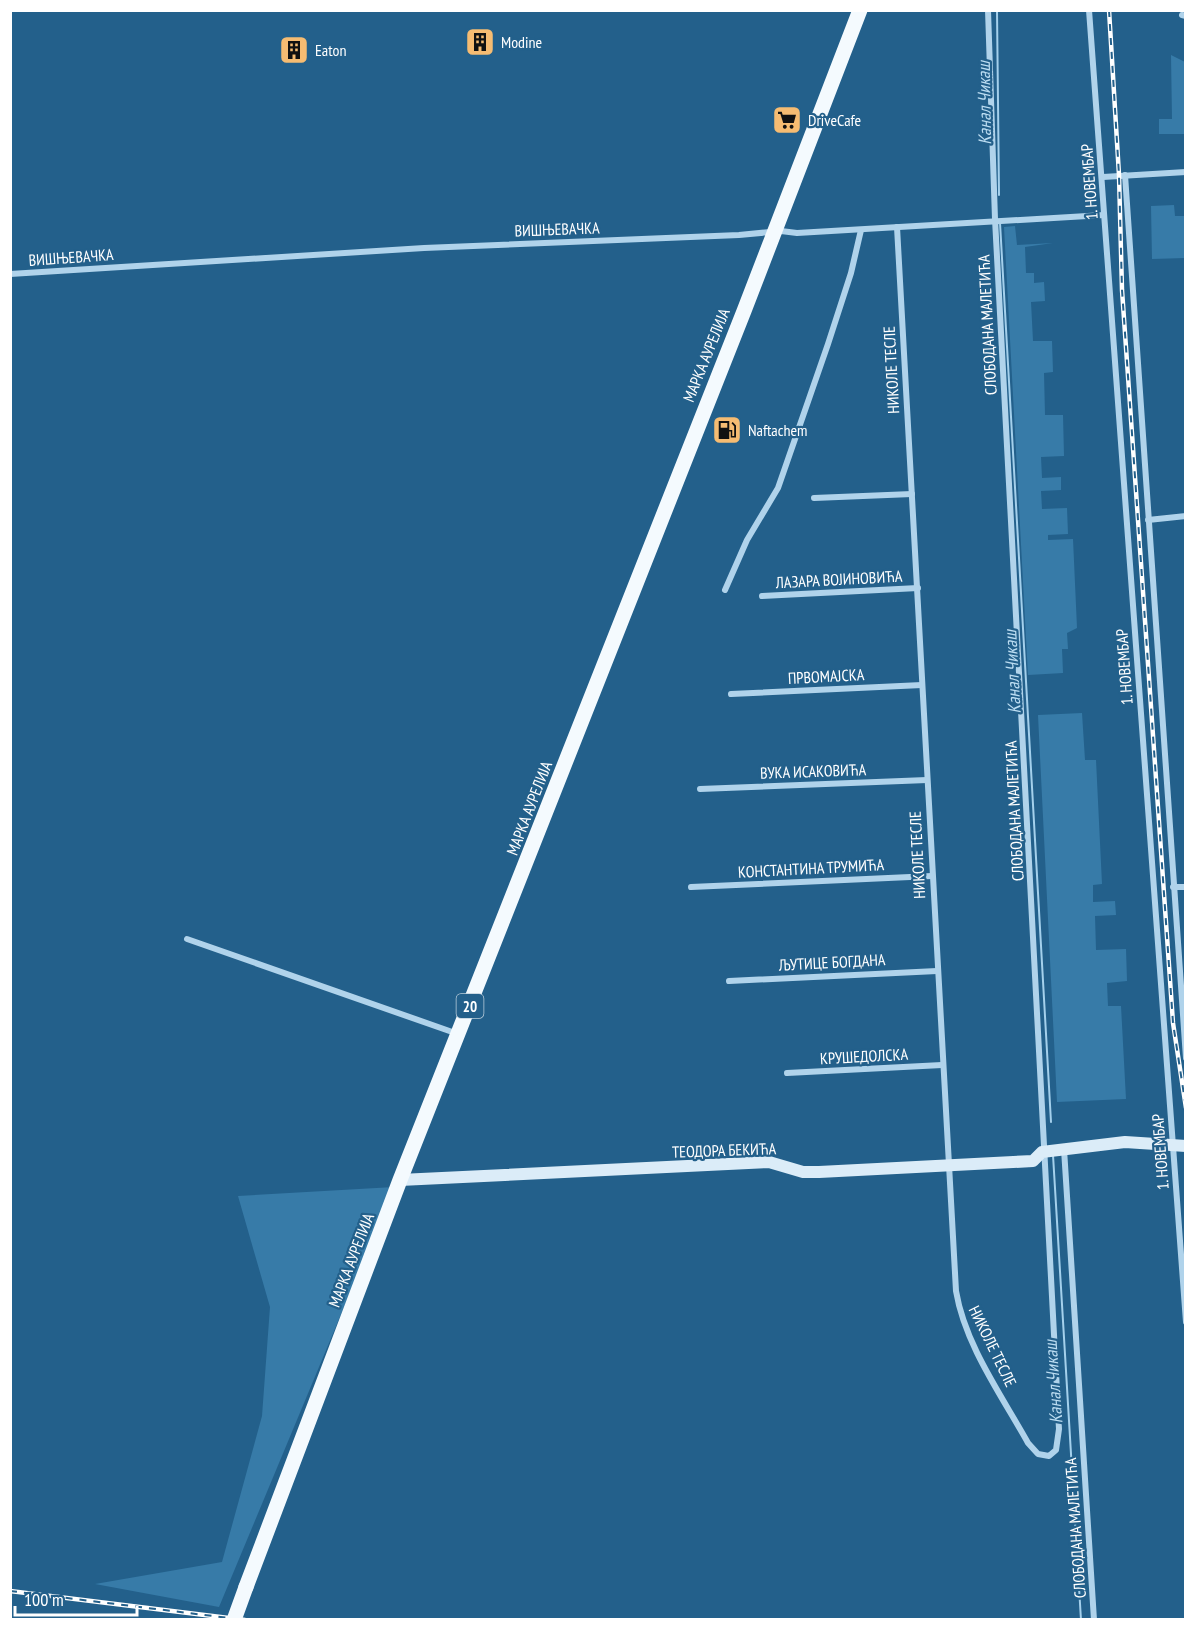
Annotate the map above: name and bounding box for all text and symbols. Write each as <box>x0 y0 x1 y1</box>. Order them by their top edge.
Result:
building icon: Modine <box>464 26 496 58</box>
place label: Modine <box>501 32 542 52</box>
building icon: Eaton <box>278 34 310 66</box>
place label: Eaton <box>315 40 346 60</box>
water label: Канал Чикаш <box>972 60 996 145</box>
supermarket icon: DriveCafe <box>771 104 803 136</box>
place label: DriveCafe <box>808 110 861 130</box>
street label: 1. НОВЕМБАР <box>1076 143 1102 221</box>
street label: ВИШЊЕВАЧКА <box>514 218 600 240</box>
street label: ВИШЊЕВАЧКА <box>28 244 115 270</box>
street label: СЛОБОДАНА МАЛЕТИЋА <box>973 254 1001 396</box>
street label: МАРКА АУРЕЛИЈА <box>678 305 734 405</box>
street label: НИКОЛЕ ТЕСЛЕ <box>879 325 903 414</box>
fuel station icon: Naftachem <box>711 414 743 446</box>
place label: Naftachem <box>748 420 808 440</box>
street label: ЛАЗАРА ВОЈИНОВИЋА <box>774 566 903 592</box>
water label: Канал Чикаш <box>998 628 1026 714</box>
street label: 1. НОВЕМБАР <box>1111 628 1137 706</box>
street label: ПРВОМАЈСКА <box>787 664 865 688</box>
street label: СЛОБОДАНА МАЛЕТИЋА <box>1000 740 1028 882</box>
street label: МАРКА АУРЕЛИЈА <box>502 758 556 858</box>
street label: ВУКА ИСАКОВИЋА <box>760 759 867 783</box>
street label: НИКОЛЕ ТЕСЛЕ <box>905 810 929 899</box>
street label: КОНСТАНТИНА ТРУМИЋА <box>737 854 885 882</box>
street label: ЉУТИЦЕ БОГДАНА <box>777 949 886 975</box>
road number: 20 <box>456 994 484 1018</box>
street label: КРУШЕДОЛСКА <box>819 1044 909 1068</box>
street label: 1. НОВЕМБАР <box>1147 1113 1173 1191</box>
street label: ТЕОДОРА БЕКИЋА <box>672 1138 777 1162</box>
street label: МАРКА АУРЕЛИЈА <box>324 1210 378 1310</box>
street label: НИКОЛЕ ТЕСЛЕ <box>965 1302 1021 1390</box>
water label: Канал Чикаш <box>1039 1338 1067 1425</box>
street label: СЛОБОДАНА МАЛЕТИЋА <box>1060 1457 1090 1599</box>
scale bar <box>15 1579 136 1617</box>
text: 100 m <box>24 1588 64 1611</box>

